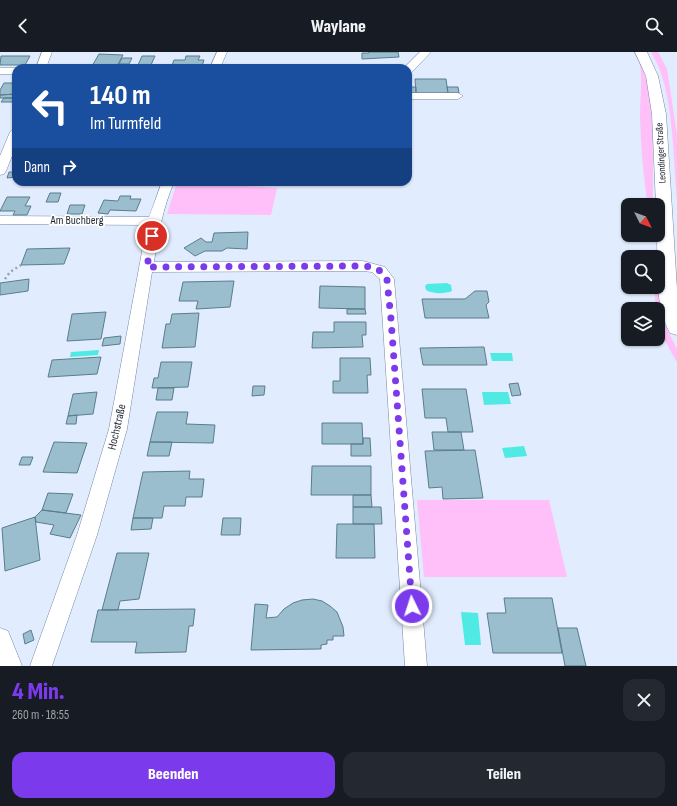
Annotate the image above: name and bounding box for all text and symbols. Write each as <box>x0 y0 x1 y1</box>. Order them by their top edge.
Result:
icon: back <box>12 15 34 37</box>
icon: search <box>643 15 665 37</box>
text: Waylane <box>311 16 366 37</box>
text: 140 m <box>90 79 151 112</box>
icon: left <box>24 80 76 132</box>
text: Im Turmfeld <box>90 113 161 134</box>
street label: Leondinger Straße <box>653 122 669 184</box>
icon: right <box>58 156 80 178</box>
text: Dann <box>24 158 50 177</box>
north arrow <box>621 198 665 242</box>
map controls <box>621 198 665 346</box>
street label: Am Buchberg <box>50 213 104 228</box>
pin <box>135 219 169 253</box>
icon: arrive <box>141 225 163 247</box>
button: search <box>621 250 665 294</box>
button: layers <box>621 302 665 346</box>
street label: Hochstraße <box>104 402 130 451</box>
position arrow <box>391 585 433 627</box>
text: 4 Min. <box>12 677 65 706</box>
button: close <box>623 679 665 721</box>
text: 260 m · 18:55 <box>12 707 69 723</box>
button: Beenden <box>12 752 335 798</box>
button: Teilen <box>343 752 665 798</box>

